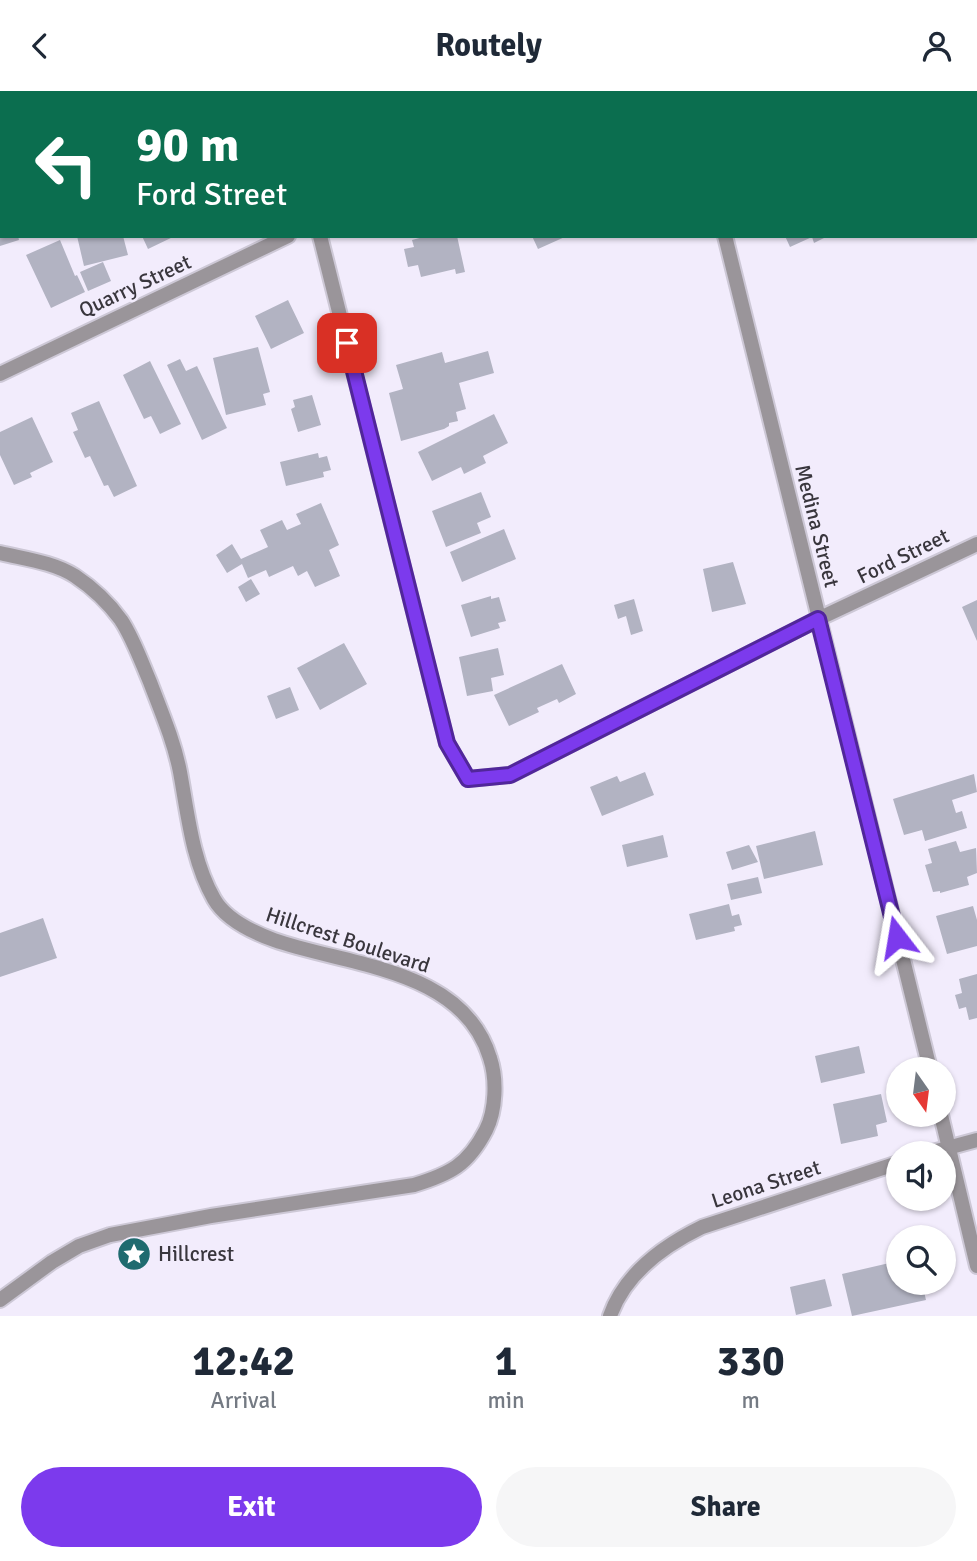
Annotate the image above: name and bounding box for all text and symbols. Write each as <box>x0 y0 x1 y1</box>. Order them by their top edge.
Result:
text: Routely <box>435 26 542 65</box>
icon: back <box>21 27 59 65</box>
icon: person <box>918 27 956 65</box>
text: 90 m <box>136 115 239 175</box>
icon: left <box>21 119 112 210</box>
text: Ford Street <box>136 175 287 214</box>
street label: Quarry Street <box>75 249 195 323</box>
pin <box>317 313 377 373</box>
icon: arrive <box>328 324 366 362</box>
street label: Medina Street <box>789 462 845 590</box>
street label: Ford Street <box>853 523 953 589</box>
position arrow <box>860 900 934 974</box>
street label: Hillcrest Boulevard <box>263 901 433 979</box>
north arrow <box>886 1057 956 1127</box>
map controls <box>886 1057 956 1295</box>
button: sound <box>886 1141 956 1211</box>
street label: Leona Street <box>708 1154 824 1214</box>
button: search <box>886 1225 956 1295</box>
place icon: Hillcrest <box>115 1235 153 1273</box>
place label: Hillcrest <box>158 1241 234 1267</box>
text: 12:42 <box>192 1336 295 1387</box>
text: 1 <box>495 1336 517 1387</box>
text: 330 <box>717 1336 785 1387</box>
text: Arrival <box>211 1386 277 1415</box>
text: min <box>487 1386 525 1415</box>
text: m <box>742 1386 760 1415</box>
button: Exit <box>21 1467 482 1547</box>
button: Share <box>496 1467 956 1547</box>

